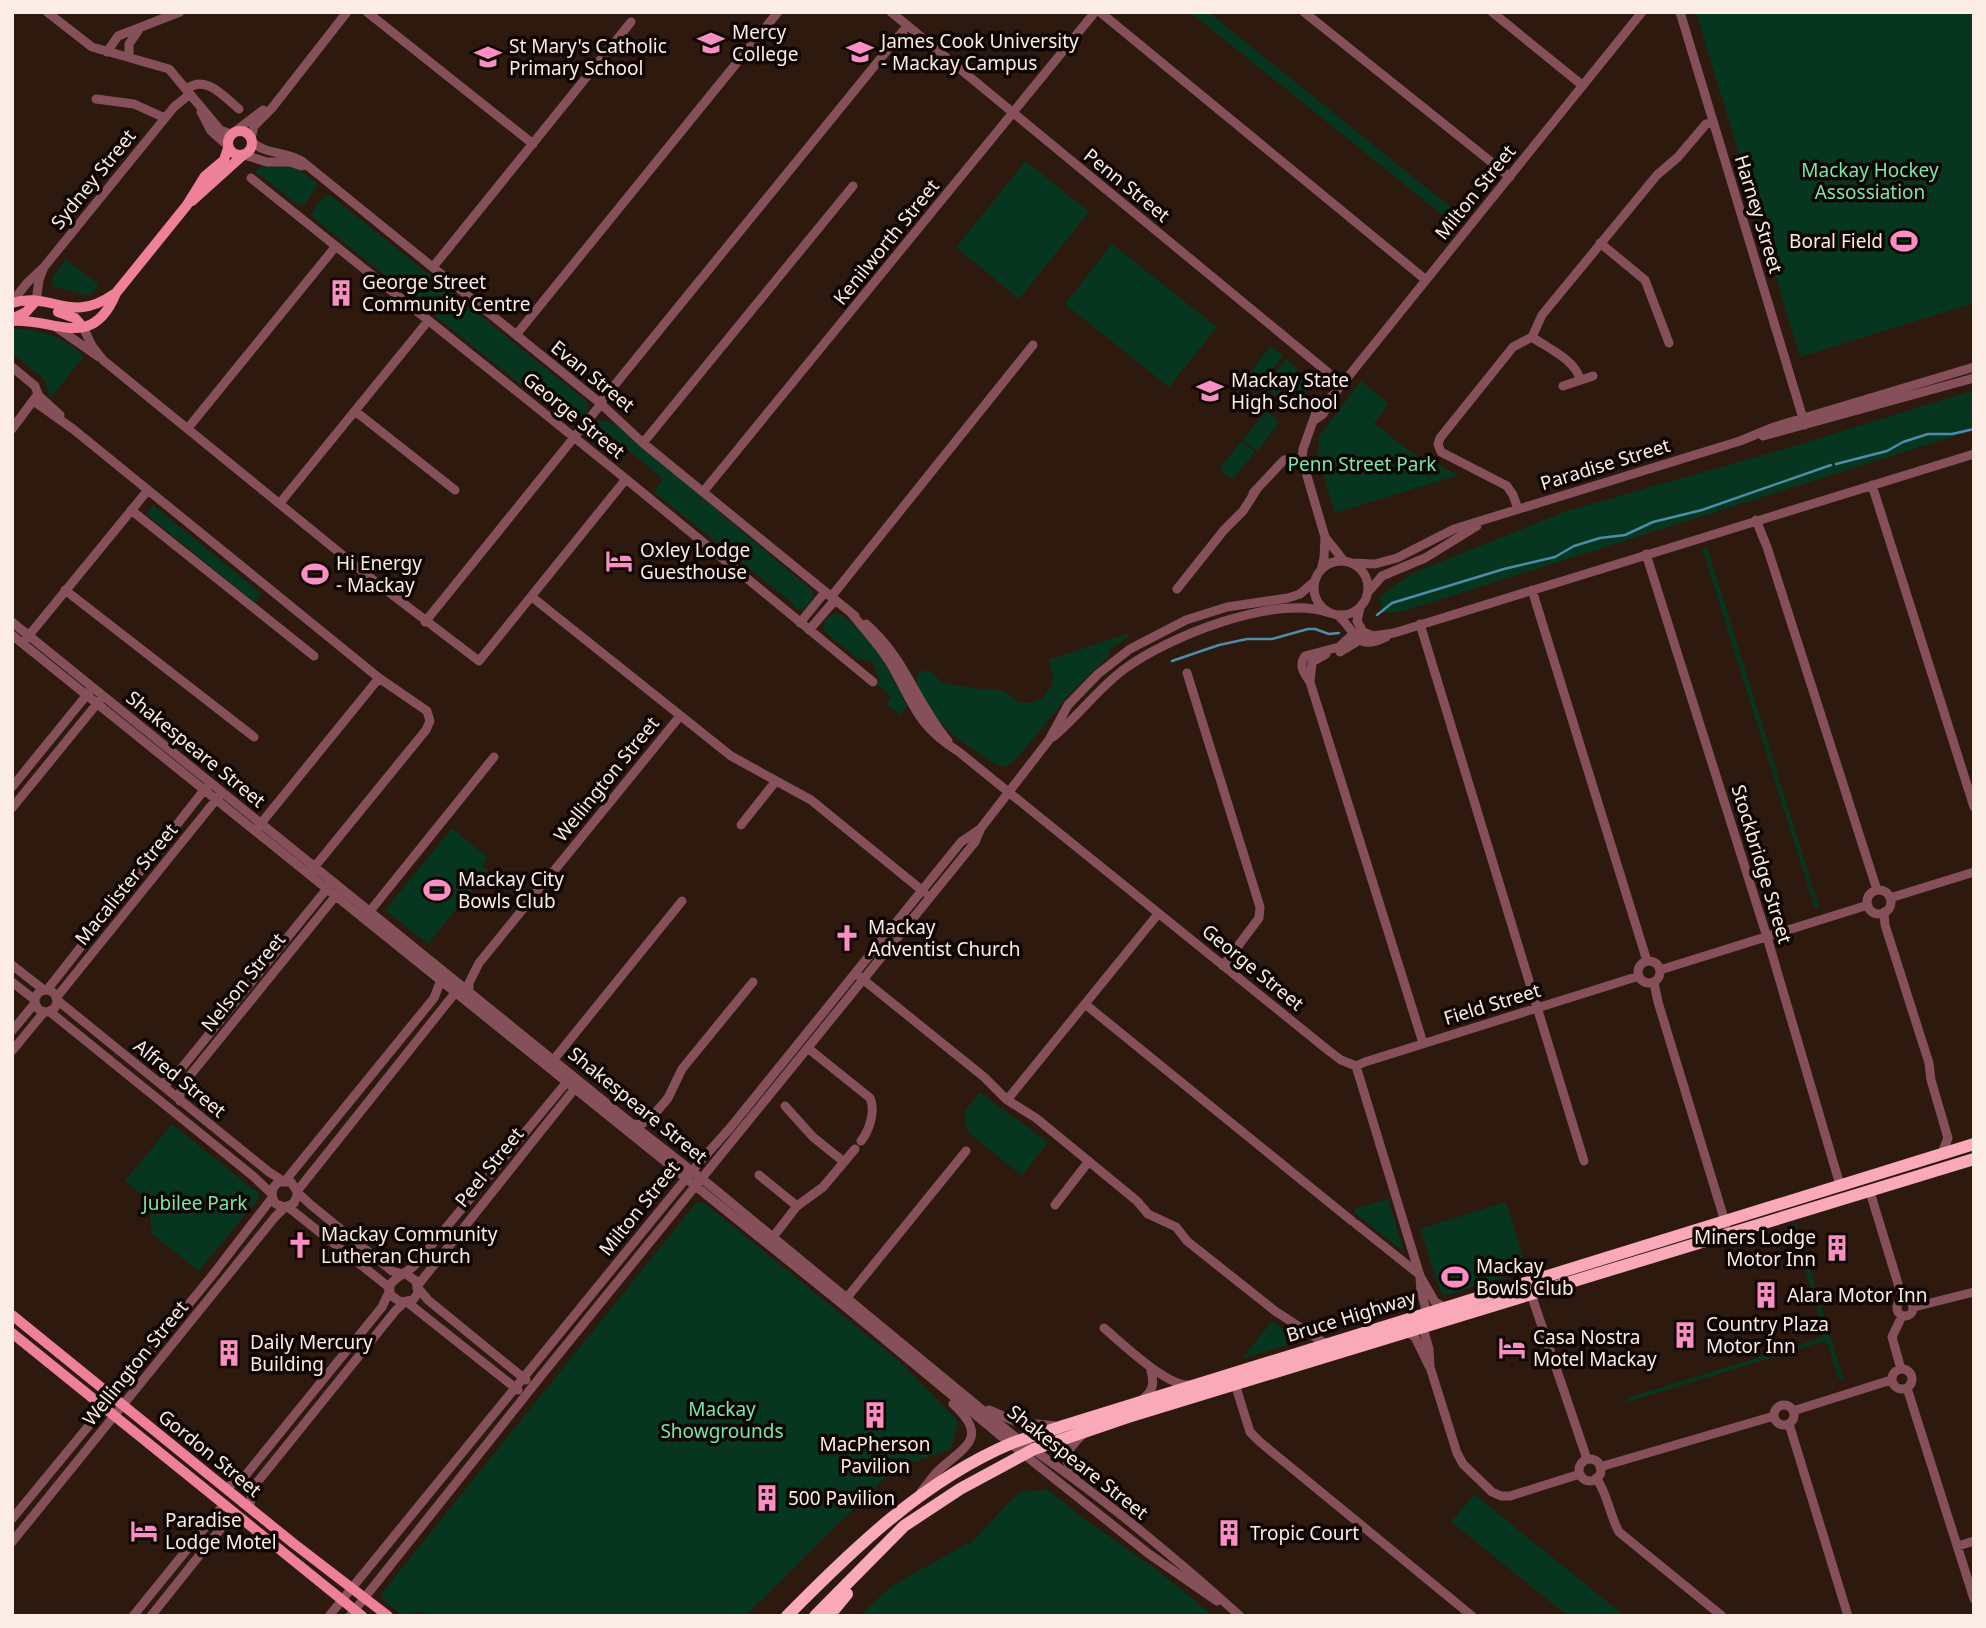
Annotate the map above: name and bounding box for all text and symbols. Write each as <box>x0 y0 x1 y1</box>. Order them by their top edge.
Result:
place label: Mercy College <box>732 19 798 67</box>
school or university icon: Mercy College <box>696 28 726 58</box>
place label: James Cook University - Mackay Campus <box>879 28 1079 76</box>
place label: St Mary's Catholic Primary School <box>509 33 667 81</box>
school or university icon: James Cook University - Mackay Campus <box>845 37 875 67</box>
school or university icon: St Mary's Catholic Primary School <box>473 42 503 72</box>
street label: Sydney Street <box>45 123 141 234</box>
street label: Milton Street <box>1429 139 1521 245</box>
street label: Penn Street <box>1079 142 1176 228</box>
street label: Harney Street <box>1729 152 1789 276</box>
park label: Mackay Hockey Assossiation <box>1801 157 1939 205</box>
street label: Kenilworth Street <box>827 174 945 310</box>
sports icon: Boral Field <box>1889 226 1919 256</box>
place label: Boral Field <box>1789 228 1883 254</box>
place label: George Street Community Centre <box>362 269 530 317</box>
building icon: George Street Community Centre <box>326 278 356 308</box>
street label: Evan Street <box>546 334 640 418</box>
street label: George Street <box>518 366 631 464</box>
place label: Mackay State High School <box>1231 367 1349 415</box>
school or university icon: Mackay State High School <box>1195 376 1225 406</box>
street label: Paradise Street <box>1537 432 1673 496</box>
park label: Penn Street Park <box>1288 451 1436 477</box>
place label: Oxley Lodge Guesthouse <box>640 537 750 585</box>
hotel icon: Oxley Lodge Guesthouse <box>604 546 634 576</box>
place label: Hi Energy - Mackay <box>336 550 422 598</box>
sports icon: Hi Energy - Mackay <box>300 559 330 589</box>
street label: Shakespeare Street <box>121 685 271 813</box>
street label: Wellington Street <box>547 711 665 847</box>
street label: Stockbridge Street <box>1726 782 1799 947</box>
street label: Macalister Street <box>69 817 183 950</box>
place label: Mackay City Bowls Club <box>458 866 564 914</box>
sports icon: Mackay City Bowls Club <box>422 875 452 905</box>
place label: Mackay Adventist Church <box>868 914 1020 962</box>
street label: George Street <box>1197 918 1310 1016</box>
church icon: Mackay Adventist Church <box>832 923 862 953</box>
street label: Nelson Street <box>195 927 291 1037</box>
street label: Field Street <box>1440 977 1544 1031</box>
street label: Alfred Street <box>129 1033 232 1123</box>
street label: Shakespeare Street <box>563 1041 713 1169</box>
street label: Peel Street <box>449 1121 529 1212</box>
street label: Milton Street <box>593 1155 685 1261</box>
park label: Jubilee Park <box>141 1190 247 1216</box>
place label: Mackay Community Lutheran Church <box>321 1221 498 1269</box>
place label: Miners Lodge Motor Inn <box>1694 1224 1816 1272</box>
church icon: Mackay Community Lutheran Church <box>285 1230 315 1260</box>
building icon: Miners Lodge Motor Inn <box>1822 1233 1852 1263</box>
place label: Mackay Bowls Club <box>1476 1253 1574 1301</box>
sports icon: Mackay Bowls Club <box>1440 1262 1470 1292</box>
building icon: Alara Motor Inn <box>1751 1280 1781 1310</box>
place label: Alara Motor Inn <box>1787 1282 1928 1308</box>
street label: Bruce Highway <box>1283 1284 1419 1348</box>
street label: Wellington Street <box>76 1295 194 1431</box>
place label: Country Plaza Motor Inn <box>1706 1311 1829 1359</box>
building icon: Country Plaza Motor Inn <box>1670 1320 1700 1350</box>
place label: Casa Nostra Motel Mackay <box>1533 1324 1657 1372</box>
place label: Daily Mercury Building <box>250 1329 373 1377</box>
hotel icon: Casa Nostra Motel Mackay <box>1497 1333 1527 1363</box>
building icon: Daily Mercury Building <box>214 1338 244 1368</box>
park label: Mackay Showgrounds <box>660 1396 784 1444</box>
street label: Shakespeare Street <box>1002 1399 1154 1525</box>
building icon: MacPherson Pavilion <box>860 1400 890 1430</box>
street label: Gordon Street <box>153 1403 267 1503</box>
place label: MacPherson Pavilion <box>819 1431 931 1479</box>
building icon: 500 Pavilion <box>752 1483 782 1513</box>
place label: 500 Pavilion <box>788 1485 895 1511</box>
place label: Paradise Lodge Motel <box>165 1507 277 1555</box>
hotel icon: Paradise Lodge Motel <box>129 1516 159 1546</box>
building icon: Tropic Court <box>1214 1518 1244 1548</box>
place label: Tropic Court <box>1250 1520 1359 1546</box>

